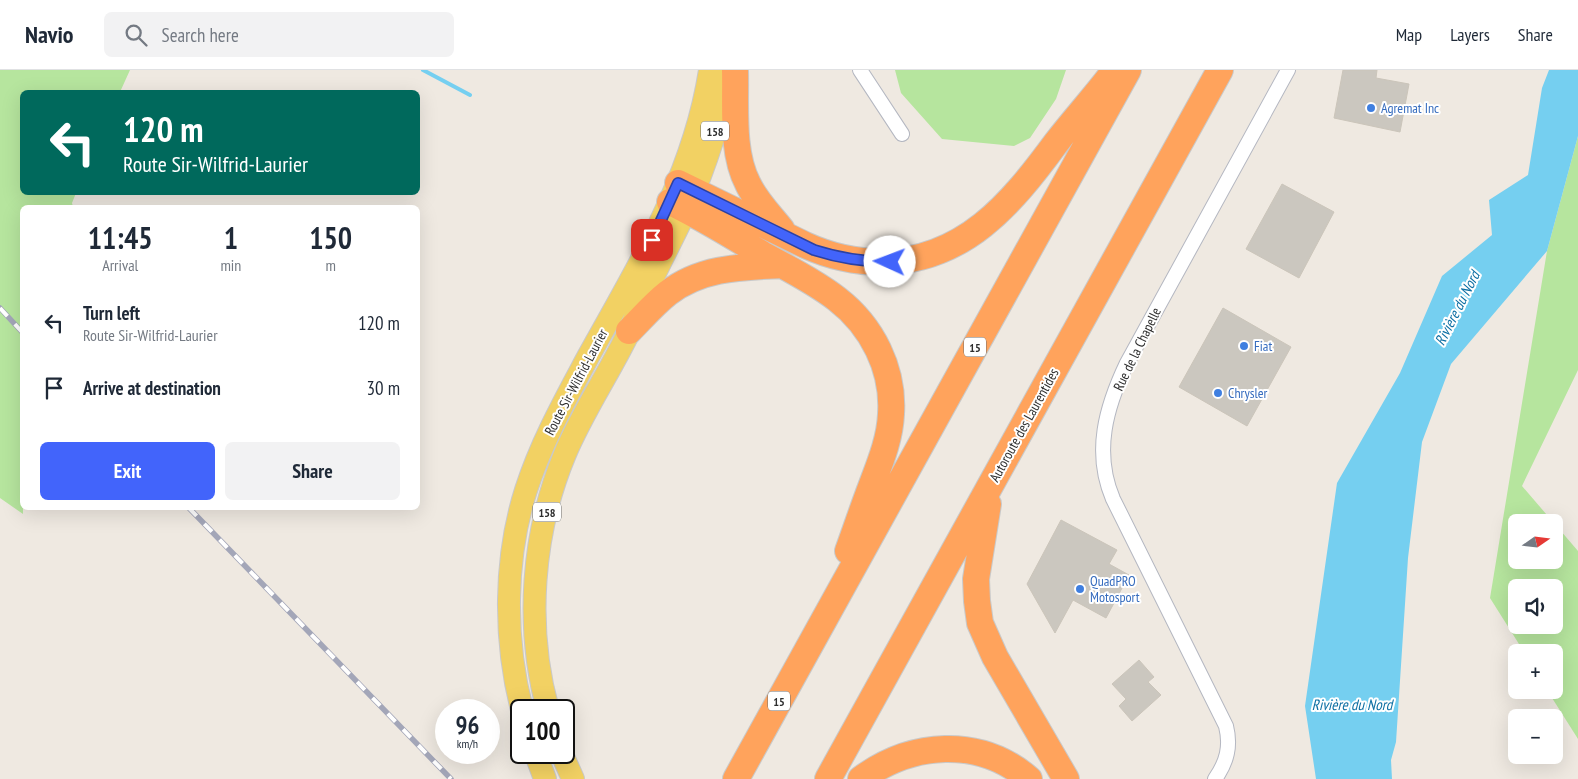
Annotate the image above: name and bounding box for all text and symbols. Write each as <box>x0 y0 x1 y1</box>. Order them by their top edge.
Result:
search box <box>104 12 454 57</box>
text: Navio <box>25 19 74 50</box>
icon: search <box>122 21 150 49</box>
text: Search here <box>162 23 239 47</box>
text: Map <box>1396 23 1422 46</box>
text: Layers <box>1450 23 1490 46</box>
text: Share <box>1518 23 1553 46</box>
place label: Agremat Inc <box>1381 99 1439 117</box>
marker: Agremat Inc <box>1365 102 1377 114</box>
text: 120 m <box>123 106 204 152</box>
icon: left <box>40 110 105 175</box>
road number: 158 <box>701 121 729 140</box>
text: Route Sir-Wilfrid-Laurier <box>123 150 308 178</box>
text: 11:45 <box>88 218 153 257</box>
text: 1 <box>224 218 238 257</box>
text: 150 <box>309 218 352 257</box>
pin <box>631 219 673 261</box>
icon: arrive <box>638 226 666 254</box>
position arrow <box>863 235 915 287</box>
text: Arrival <box>102 255 138 275</box>
text: min <box>220 255 241 275</box>
text: m <box>325 255 336 275</box>
water label: Rivière du Nord <box>1430 266 1485 348</box>
text: Turn left <box>83 301 140 325</box>
street label: Rue de la Chapelle <box>1109 304 1165 394</box>
icon: left <box>40 309 68 337</box>
text: 120 m <box>358 311 400 335</box>
text: Route Sir-Wilfrid-Laurier <box>83 325 218 345</box>
street label: Route Sir-Wilfrid-Laurier <box>540 326 612 438</box>
place label: Fiat <box>1254 337 1272 355</box>
road number: 15 <box>964 338 986 356</box>
marker: Fiat <box>1238 340 1250 352</box>
street label: Autoroute des Laurentides <box>985 365 1063 485</box>
icon: arrive <box>40 374 68 402</box>
text: Arrive at destination <box>83 376 221 400</box>
text: 30 m <box>367 376 400 400</box>
place label: Chrysler <box>1228 384 1267 402</box>
marker: Chrysler <box>1212 387 1224 399</box>
button: Exit <box>40 442 215 500</box>
button: Share <box>225 442 400 500</box>
road number: 158 <box>533 502 561 522</box>
north arrow <box>1508 514 1562 569</box>
map controls <box>1508 514 1563 764</box>
place label: QuadPRO Motosport <box>1090 572 1140 606</box>
button: sound <box>1508 579 1563 634</box>
marker: QuadPRO Motosport <box>1074 583 1086 595</box>
button: + <box>1508 644 1563 699</box>
road number: 15 <box>768 692 790 710</box>
water label: Rivière du Nord <box>1312 695 1395 714</box>
speed limit sign: 100 <box>510 699 575 764</box>
text: 96 <box>456 709 479 741</box>
button: − <box>1508 709 1563 764</box>
text: km/h <box>457 736 478 751</box>

